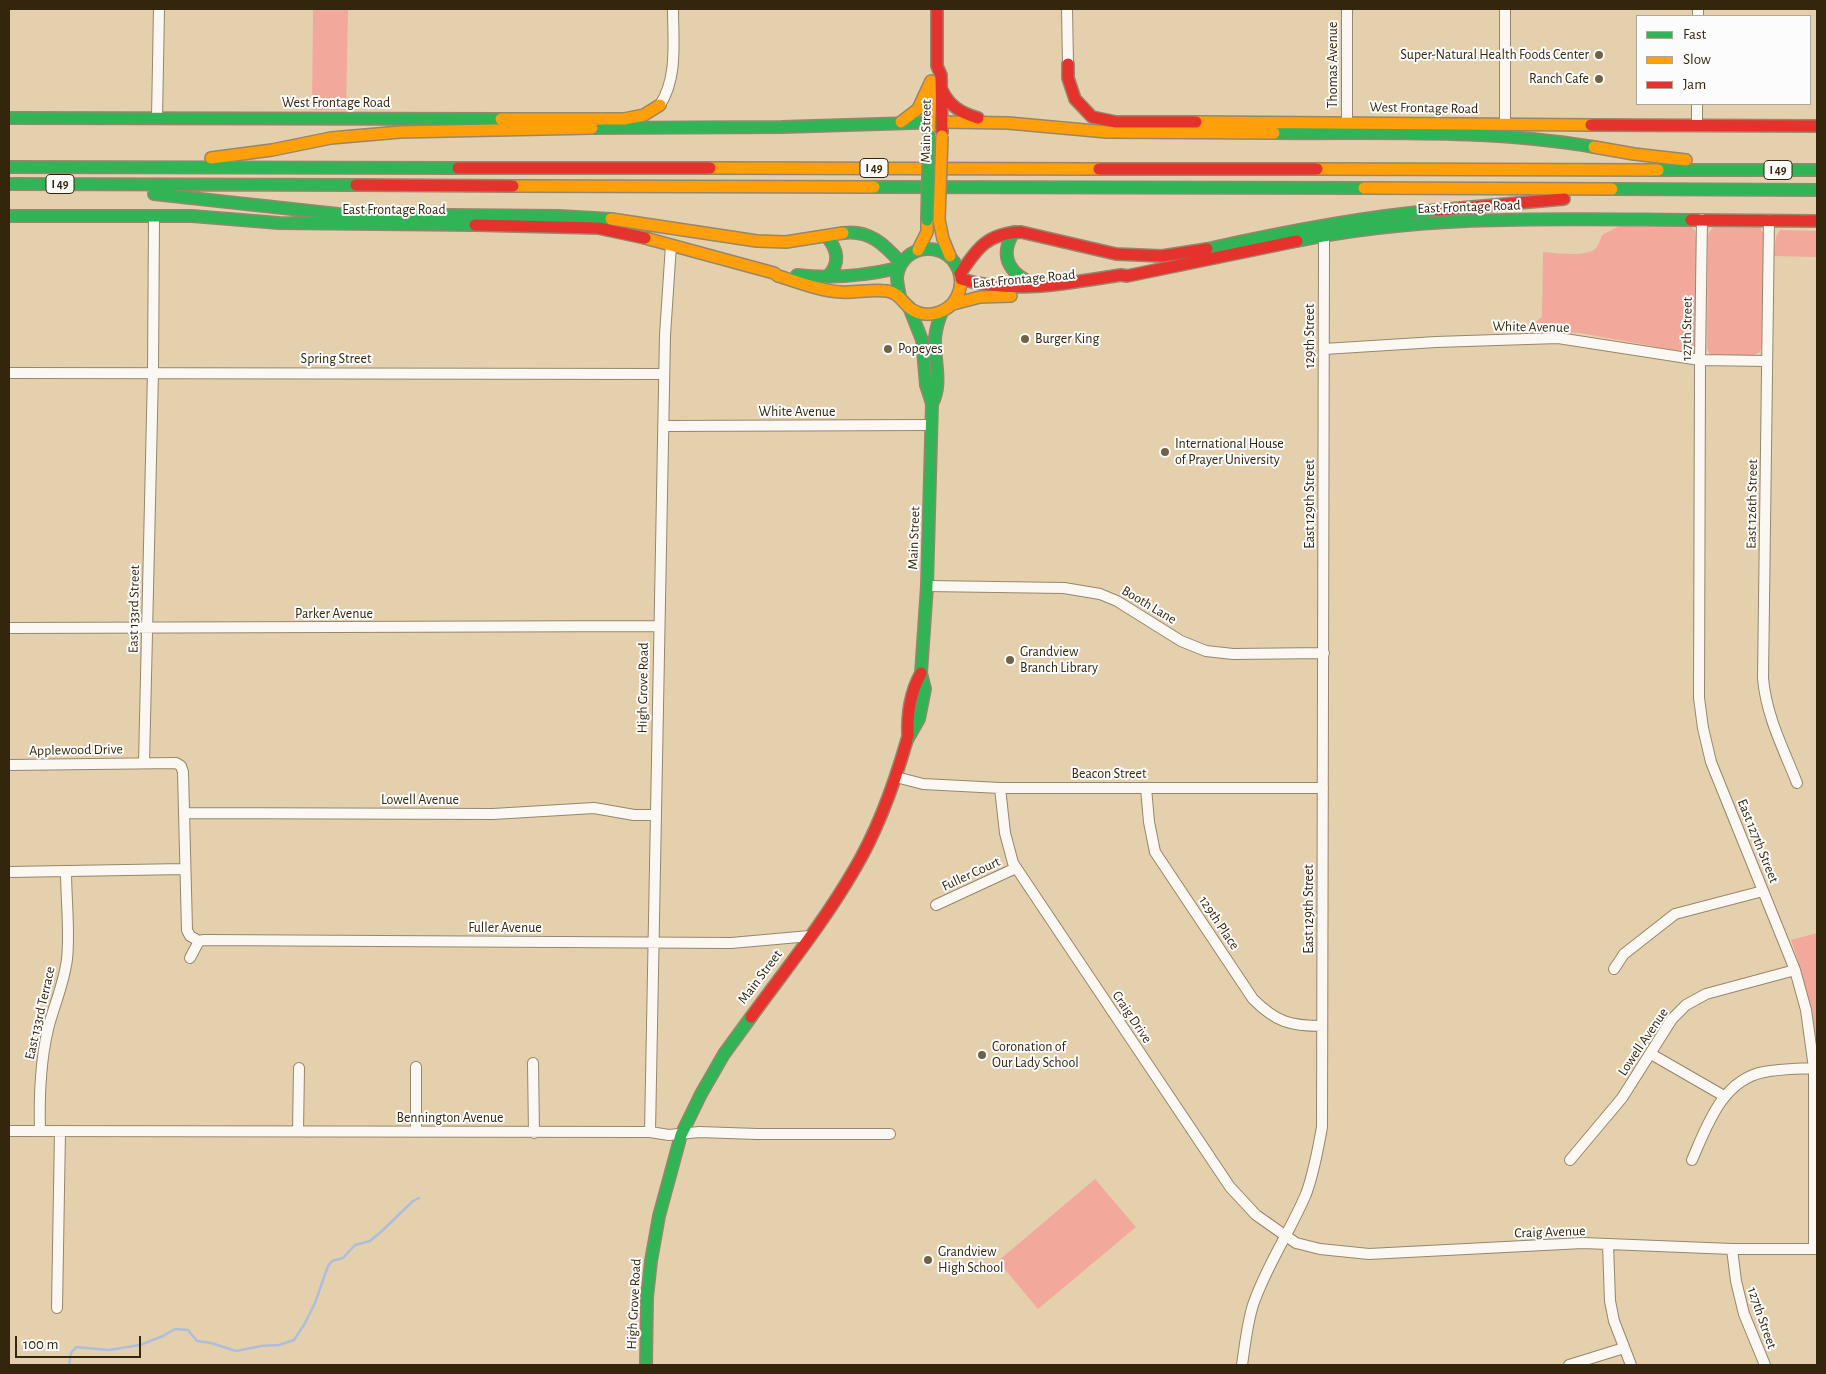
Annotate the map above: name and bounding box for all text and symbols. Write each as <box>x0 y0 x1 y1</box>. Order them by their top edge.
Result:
legend <box>1636 15 1811 105</box>
street label: Thomas Avenue <box>1325 22 1341 108</box>
text: Fast <box>1683 27 1706 42</box>
place label: Super-Natural Health Foods Center <box>1400 47 1589 63</box>
marker: Super-Natural Health Foods Center <box>1593 49 1605 61</box>
text: Slow <box>1683 52 1711 67</box>
place label: Ranch Cafe <box>1529 71 1589 87</box>
marker: Ranch Cafe <box>1593 73 1605 85</box>
text: Jam <box>1683 77 1706 92</box>
street label: West Frontage Road <box>282 95 390 111</box>
street label: Main Street <box>917 99 935 163</box>
street label: West Frontage Road <box>1370 99 1478 117</box>
road number: I 49 <box>860 158 888 178</box>
road number: I 49 <box>1764 160 1792 180</box>
road number: I 49 <box>46 174 74 193</box>
street label: East Frontage Road <box>1417 197 1521 217</box>
street label: East Frontage Road <box>342 202 446 218</box>
street label: East Frontage Road <box>972 266 1076 292</box>
street label: 127th Street <box>1678 297 1696 361</box>
street label: 129th Street <box>1302 304 1318 368</box>
street label: White Avenue <box>1492 318 1570 336</box>
place label: Burger King <box>1035 331 1099 347</box>
marker: Burger King <box>1019 333 1031 345</box>
place label: Popeyes <box>898 341 943 357</box>
marker: Popeyes <box>882 343 894 355</box>
street label: Spring Street <box>301 351 371 367</box>
street label: White Avenue <box>759 404 835 420</box>
place label: International House of Prayer University <box>1175 436 1284 468</box>
marker: International House of Prayer University <box>1159 446 1171 458</box>
street label: East 129th Street <box>1302 459 1318 549</box>
street label: East 126th Street <box>1743 459 1761 549</box>
street label: Main Street <box>905 506 923 570</box>
street label: East 133rd Street <box>125 565 143 653</box>
street label: Booth Lane <box>1119 582 1179 628</box>
street label: Parker Avenue <box>295 606 373 622</box>
street label: High Grove Road <box>634 642 652 734</box>
place label: Grandview Branch Library <box>1020 644 1098 676</box>
marker: Grandview Branch Library <box>1004 654 1016 666</box>
street label: Applewood Drive <box>29 741 123 759</box>
street label: Beacon Street <box>1072 766 1146 782</box>
street label: Lowell Avenue <box>381 792 459 808</box>
street label: East 127th Street <box>1734 797 1782 885</box>
street label: Fuller Court <box>939 853 1003 895</box>
street label: East 129th Street <box>1301 864 1317 954</box>
street label: 129th Place <box>1195 893 1243 953</box>
street label: Fuller Avenue <box>468 920 542 936</box>
street label: Main Street <box>734 947 786 1007</box>
street label: East 133rd Terrace <box>21 965 59 1061</box>
street label: Craig Drive <box>1108 988 1156 1046</box>
street label: Lowell Avenue <box>1614 1005 1672 1079</box>
place label: Coronation of Our Lady School <box>992 1039 1079 1072</box>
marker: Coronation of Our Lady School <box>976 1049 988 1061</box>
street label: Bennington Avenue <box>397 1110 503 1126</box>
street label: Craig Avenue <box>1514 1222 1586 1242</box>
place label: Grandview High School <box>938 1244 1004 1276</box>
marker: Grandview High School <box>922 1254 934 1266</box>
street label: High Grove Road <box>623 1258 645 1350</box>
street label: 127th Street <box>1744 1285 1780 1351</box>
scale bar <box>18 1326 144 1358</box>
text: 100 m <box>23 1337 58 1352</box>

